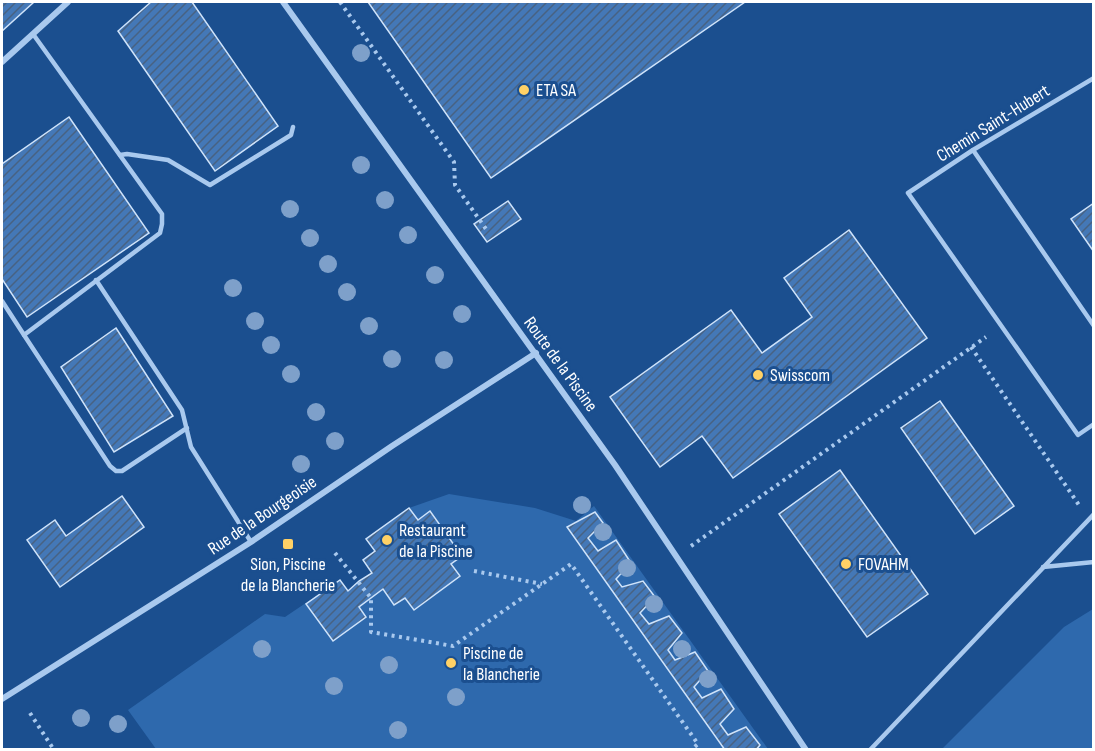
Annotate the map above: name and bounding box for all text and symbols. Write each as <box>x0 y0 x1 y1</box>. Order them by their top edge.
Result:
place label: ETA SA <box>536 80 576 101</box>
street label: Chemin Saint-Hubert <box>933 80 1054 167</box>
marker: ETA SA <box>517 83 531 97</box>
street label: Route de la Piscine <box>519 313 602 416</box>
place label: Swisscom <box>770 365 830 386</box>
marker: Swisscom <box>751 368 765 382</box>
street label: Rue de la Bourgeoisie <box>204 471 321 560</box>
place label: Restaurant de la Piscine <box>399 520 473 562</box>
marker: Restaurant de la Piscine <box>380 533 394 547</box>
marker: Sion, Piscine de la Blancherie <box>281 537 295 551</box>
place label: Sion, Piscine de la Blancherie <box>241 554 335 596</box>
place label: FOVAHM <box>858 554 909 575</box>
marker: FOVAHM <box>839 557 853 571</box>
place label: Piscine de la Blancherie <box>463 643 540 685</box>
marker: Piscine de la Blancherie <box>444 656 458 670</box>

